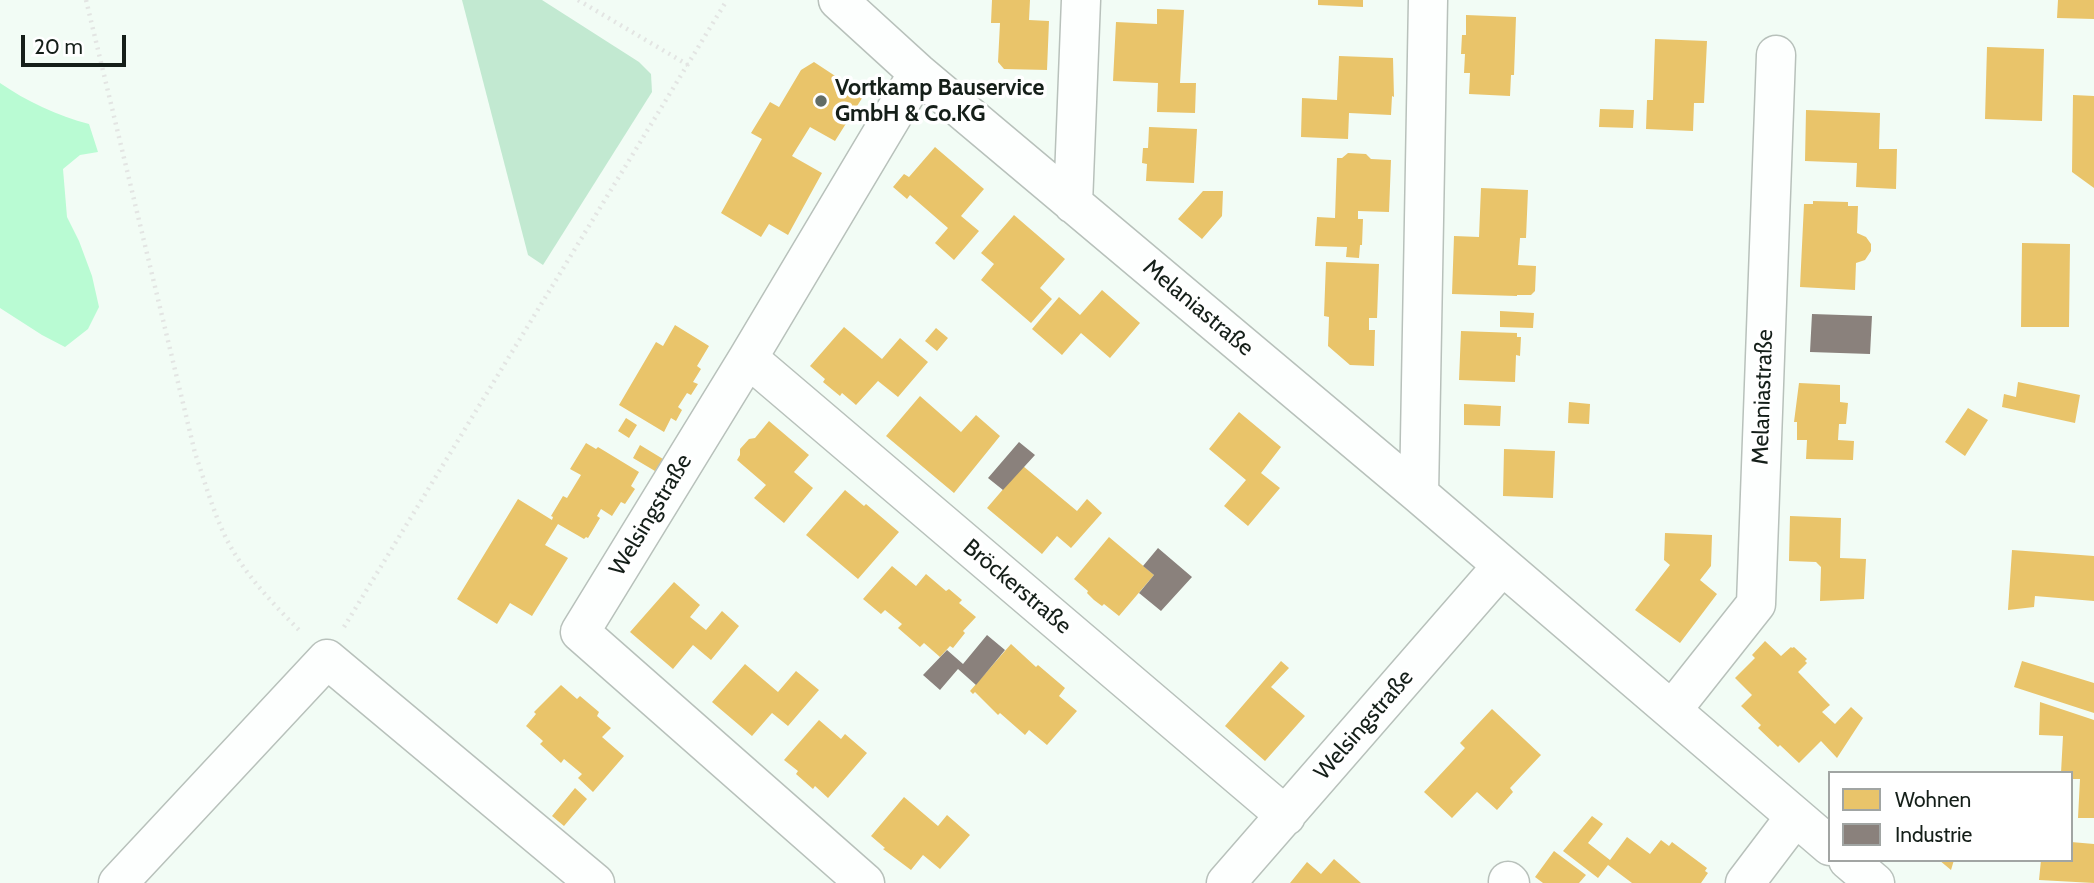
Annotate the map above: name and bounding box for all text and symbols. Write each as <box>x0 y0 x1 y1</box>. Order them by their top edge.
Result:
scale bar <box>24 21 130 65</box>
text: 20 m <box>34 34 83 59</box>
place label: Vortkamp Bauservice GmbH & Co.KG <box>835 74 1044 128</box>
marker: Vortkamp Bauservice GmbH & Co.KG <box>813 93 829 109</box>
street label: Melaniastraße <box>1137 254 1259 362</box>
street label: Melaniastraße <box>1747 329 1779 465</box>
street label: Welsingstraße <box>604 449 698 581</box>
street label: Bröckerstraße <box>957 534 1077 640</box>
street label: Welsingstraße <box>1309 664 1419 786</box>
legend <box>1828 771 2073 862</box>
text: Wohnen <box>1895 787 1971 812</box>
text: Industrie <box>1895 822 1972 847</box>

